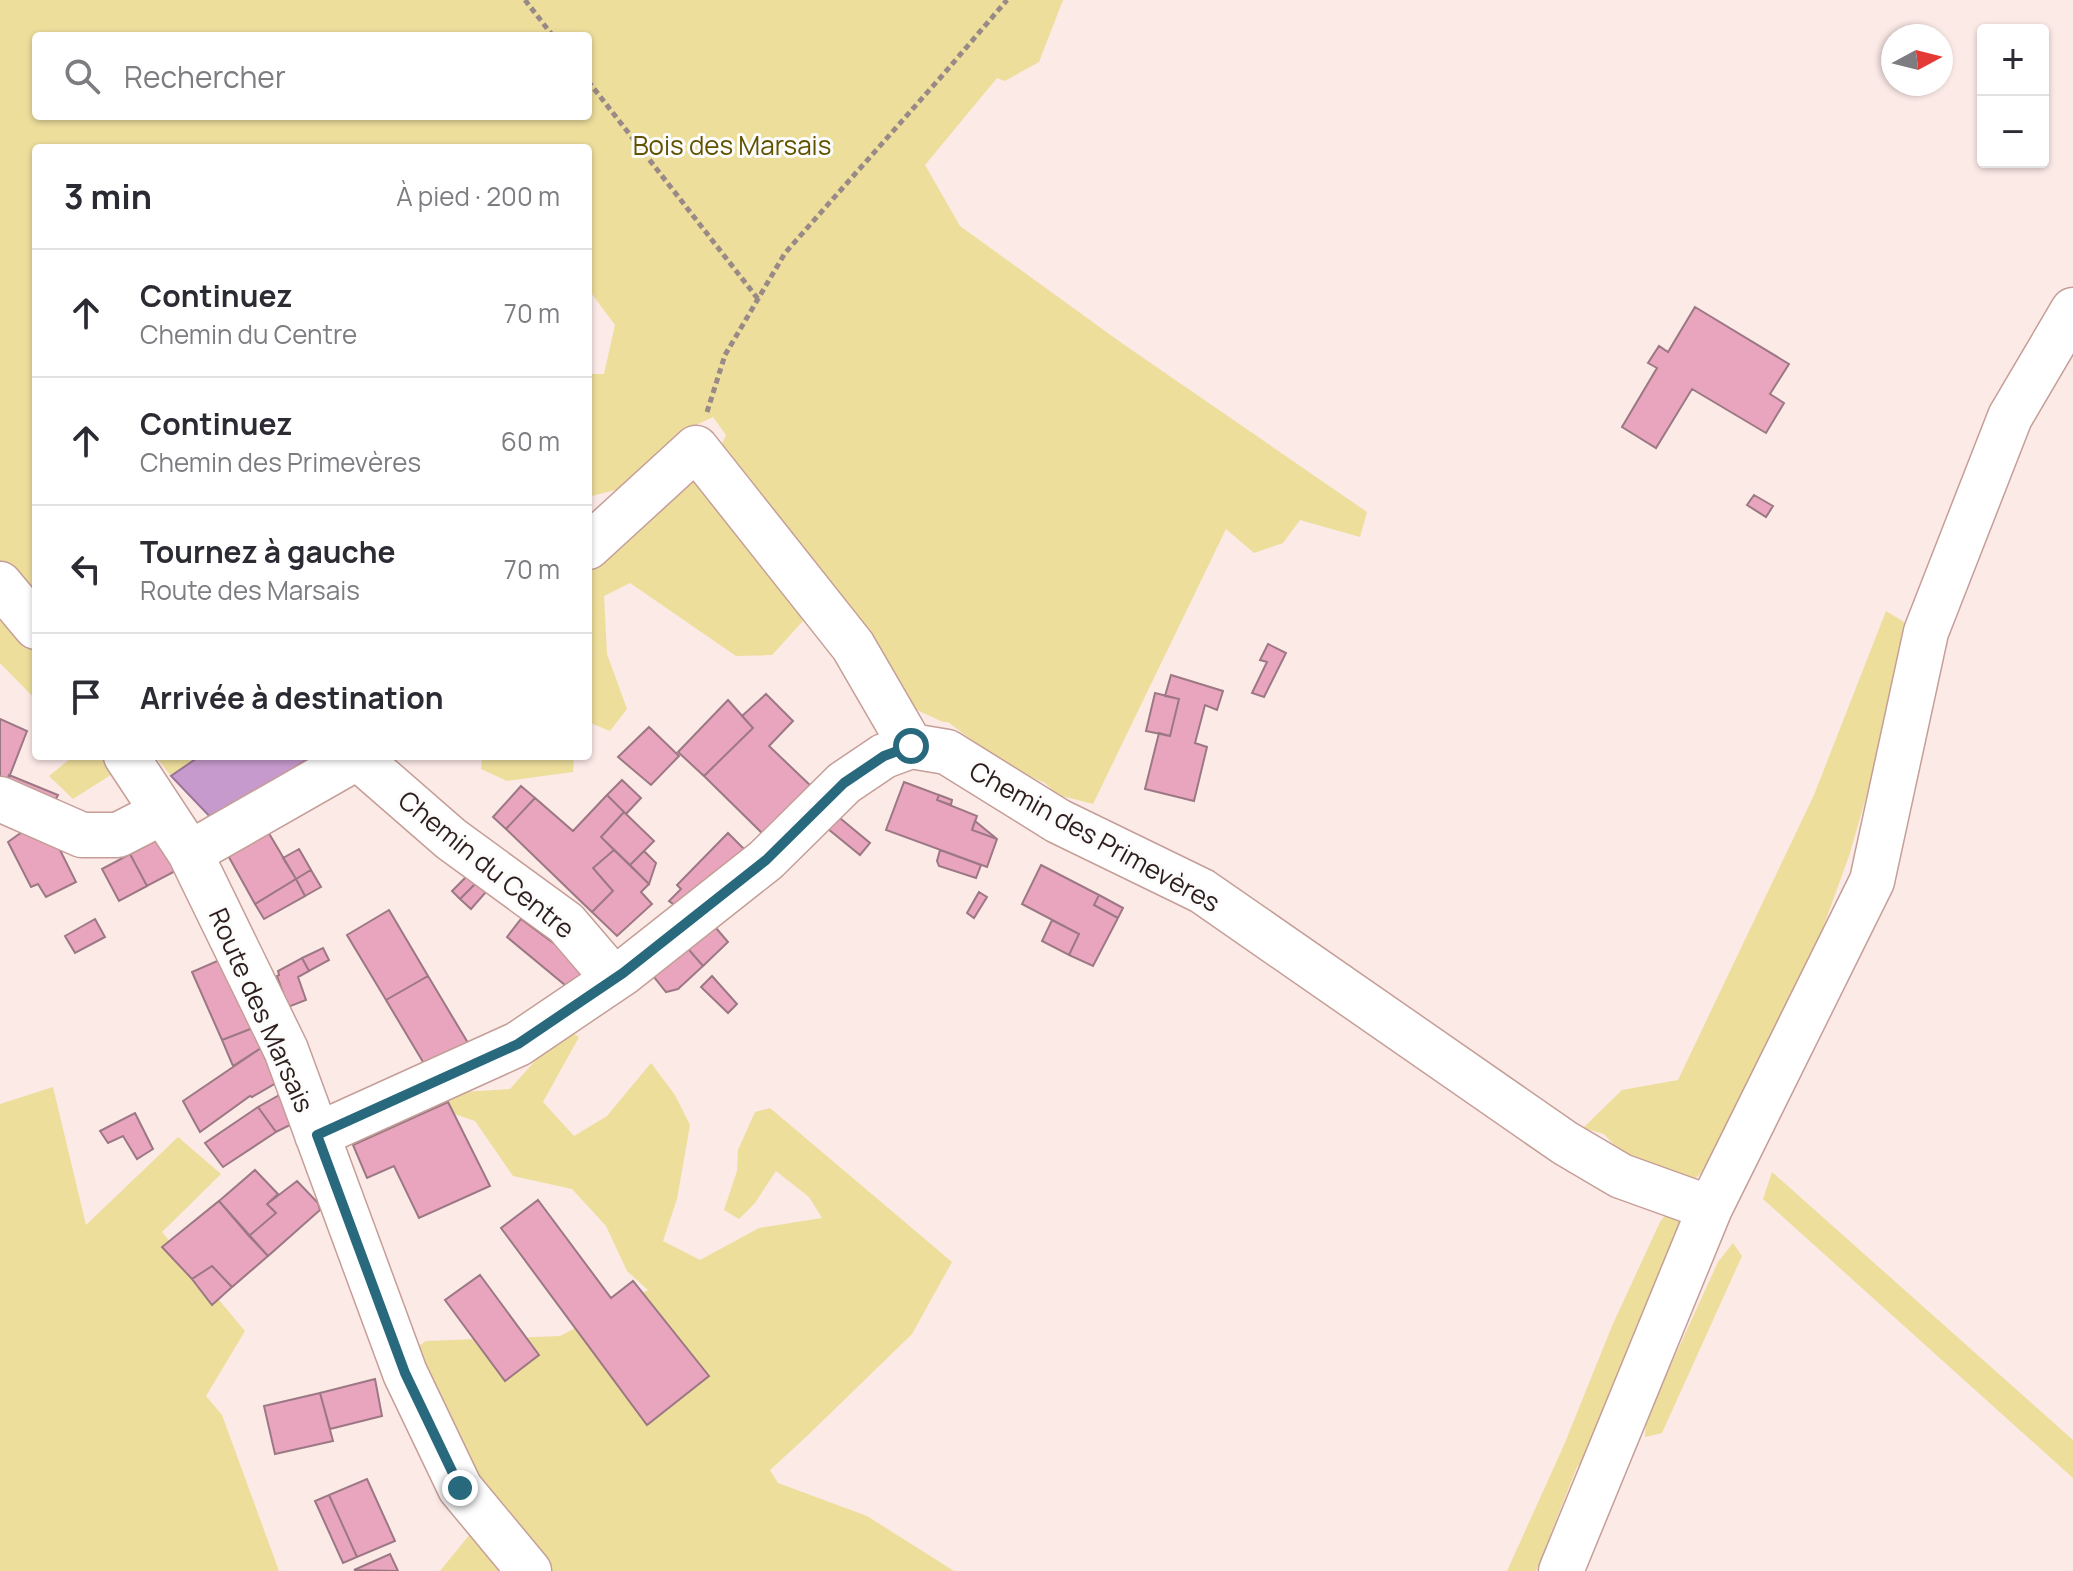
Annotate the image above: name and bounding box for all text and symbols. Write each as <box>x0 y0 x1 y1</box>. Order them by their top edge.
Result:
north arrow <box>1881 24 1953 96</box>
map controls <box>1977 24 2049 168</box>
button: + <box>1977 24 2049 96</box>
search box <box>32 32 592 120</box>
icon: search <box>60 54 104 98</box>
text: Rechercher <box>124 56 286 97</box>
button: − <box>1977 96 2049 168</box>
park label: Bois des Marsais <box>633 127 831 163</box>
text: 3 min <box>64 173 152 219</box>
text: À pied · 200 m <box>396 178 560 214</box>
text: Continuez <box>140 275 292 316</box>
icon: ahead <box>64 291 108 335</box>
text: 70 m <box>504 295 560 331</box>
text: Chemin du Centre <box>140 316 357 352</box>
text: Continuez <box>140 403 292 444</box>
icon: ahead <box>64 419 108 463</box>
text: 60 m <box>501 423 560 459</box>
text: Chemin des Primevères <box>140 444 421 480</box>
text: Tournez à gauche <box>140 531 396 572</box>
icon: left <box>64 547 108 591</box>
text: 70 m <box>504 551 560 587</box>
text: Route des Marsais <box>140 572 360 608</box>
icon: arrive <box>64 675 108 719</box>
text: Arrivée à destination <box>140 677 443 718</box>
route start <box>893 728 929 764</box>
street label: Chemin des Primevères <box>963 752 1227 920</box>
street label: Chemin du Centre <box>391 782 583 946</box>
street label: Route des Marsais <box>201 902 323 1118</box>
route end <box>442 1470 478 1506</box>

